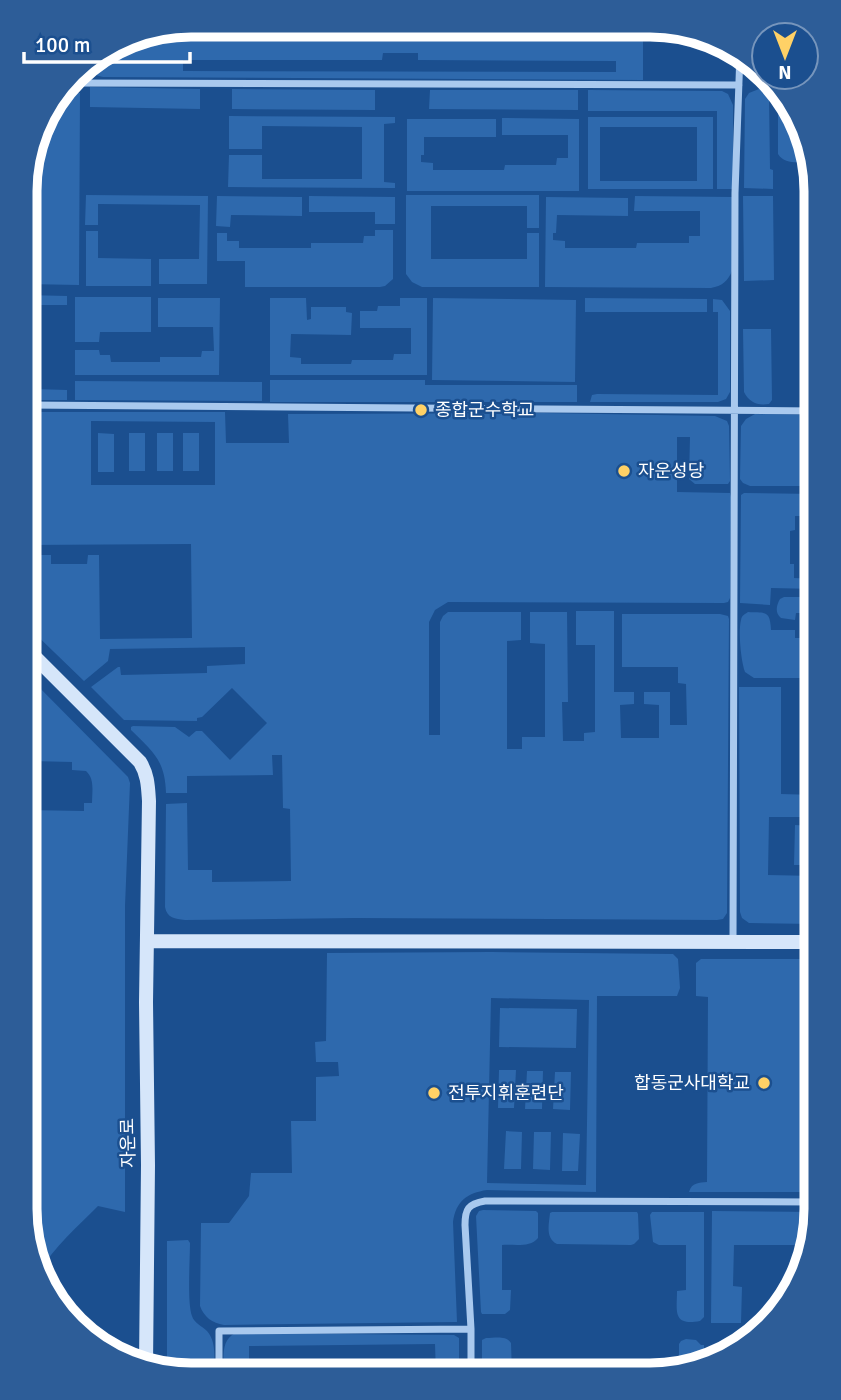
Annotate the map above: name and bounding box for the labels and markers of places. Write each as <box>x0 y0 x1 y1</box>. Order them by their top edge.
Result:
place label: 종합군수학교 <box>435 399 534 421</box>
marker: 종합군수학교 <box>413 402 429 418</box>
place label: 자운성당 <box>638 460 704 482</box>
marker: 자운성당 <box>616 463 632 479</box>
place label: 합동군사대학교 <box>634 1072 750 1094</box>
marker: 합동군사대학교 <box>756 1075 772 1091</box>
place label: 전투지휘훈련단 <box>448 1082 564 1104</box>
marker: 전투지휘훈련단 <box>426 1085 442 1101</box>

